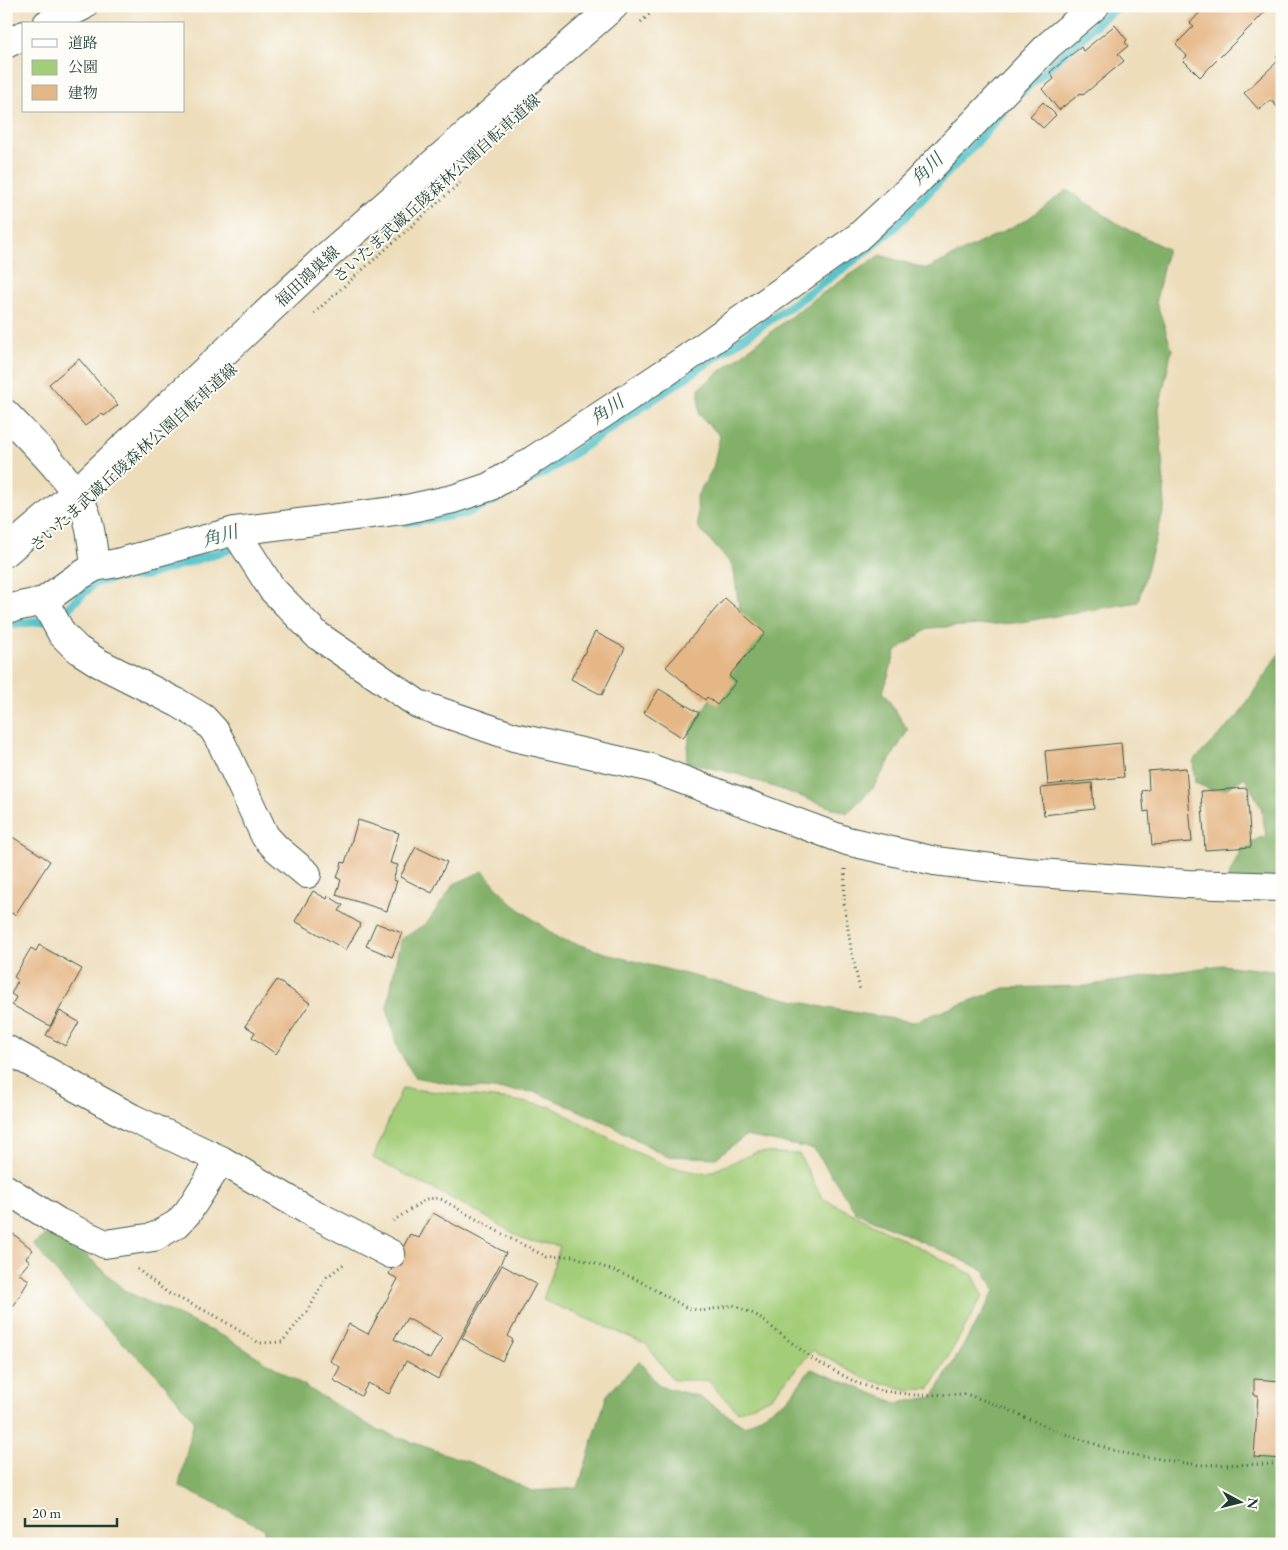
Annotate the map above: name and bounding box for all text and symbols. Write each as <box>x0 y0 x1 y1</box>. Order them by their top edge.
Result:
legend <box>22 22 185 112</box>
text: 道路 <box>68 33 98 52</box>
text: 公園 <box>68 57 98 76</box>
text: 建物 <box>68 83 98 102</box>
street label: さいたま武蔵丘陵森林公園自転車道線 <box>328 90 544 287</box>
water label: 角川 <box>906 146 949 190</box>
street label: 福田鴻巣線 <box>271 241 344 311</box>
street label: さいたま武蔵丘陵森林公園自転車道線 <box>25 359 241 556</box>
water label: 角川 <box>585 389 630 429</box>
water label: 角川 <box>199 519 242 552</box>
north arrow <box>1216 1478 1266 1528</box>
scale bar <box>25 1495 118 1527</box>
text: N <box>1243 1497 1263 1511</box>
text: 20 m <box>32 1503 61 1522</box>

